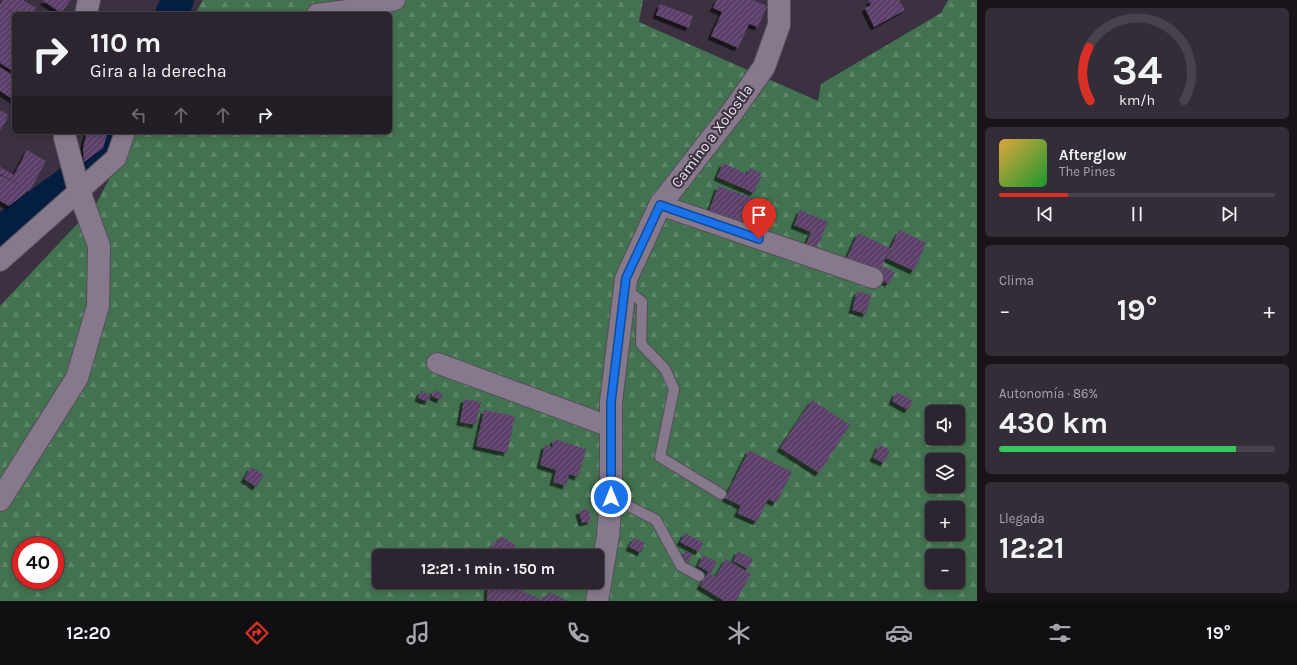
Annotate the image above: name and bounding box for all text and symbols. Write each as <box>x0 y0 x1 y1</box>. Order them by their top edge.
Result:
text: 110 m <box>90 26 161 59</box>
icon: right <box>24 28 76 80</box>
text: 34 <box>1112 46 1163 94</box>
text: Gira a la derecha <box>90 60 227 82</box>
street label: Camino a Xolostla <box>667 81 757 191</box>
text: km/h <box>1119 92 1155 109</box>
icon: left <box>128 104 150 126</box>
icon: ahead <box>170 104 192 126</box>
icon: ahead <box>212 104 234 126</box>
icon: right <box>254 104 276 126</box>
text: Afterglow <box>1059 146 1127 164</box>
text: The Pines <box>1059 164 1116 179</box>
pin <box>742 198 776 239</box>
icon: previous <box>1034 203 1056 225</box>
icon: pause <box>1126 203 1148 225</box>
icon: next <box>1218 203 1240 225</box>
icon: arrive <box>748 204 770 226</box>
text: Clima <box>999 273 1034 288</box>
text: 19° <box>1117 292 1157 328</box>
text: − <box>999 298 1011 324</box>
text: + <box>1263 298 1275 324</box>
text: Autonomía · 86% <box>999 386 1098 401</box>
map controls <box>925 405 965 589</box>
button: sound <box>925 405 965 445</box>
text: 430 km <box>999 405 1108 441</box>
button: layers <box>925 453 965 493</box>
position arrow <box>590 476 632 518</box>
button: + <box>925 501 965 541</box>
text: Llegada <box>999 511 1045 526</box>
text: 12:21 <box>999 530 1065 566</box>
speed limit sign: 40 <box>12 537 64 589</box>
button: − <box>925 549 965 589</box>
text: 12:21 · 1 min · 150 m <box>421 560 555 578</box>
icon: directions <box>243 619 271 647</box>
icon: music <box>404 619 432 647</box>
icon: phone <box>564 619 592 647</box>
icon: climate <box>725 619 753 647</box>
icon: car <box>885 619 913 647</box>
icon: filters <box>1046 619 1074 647</box>
text: 12:20 <box>66 622 111 644</box>
text: 19° <box>1206 622 1231 644</box>

